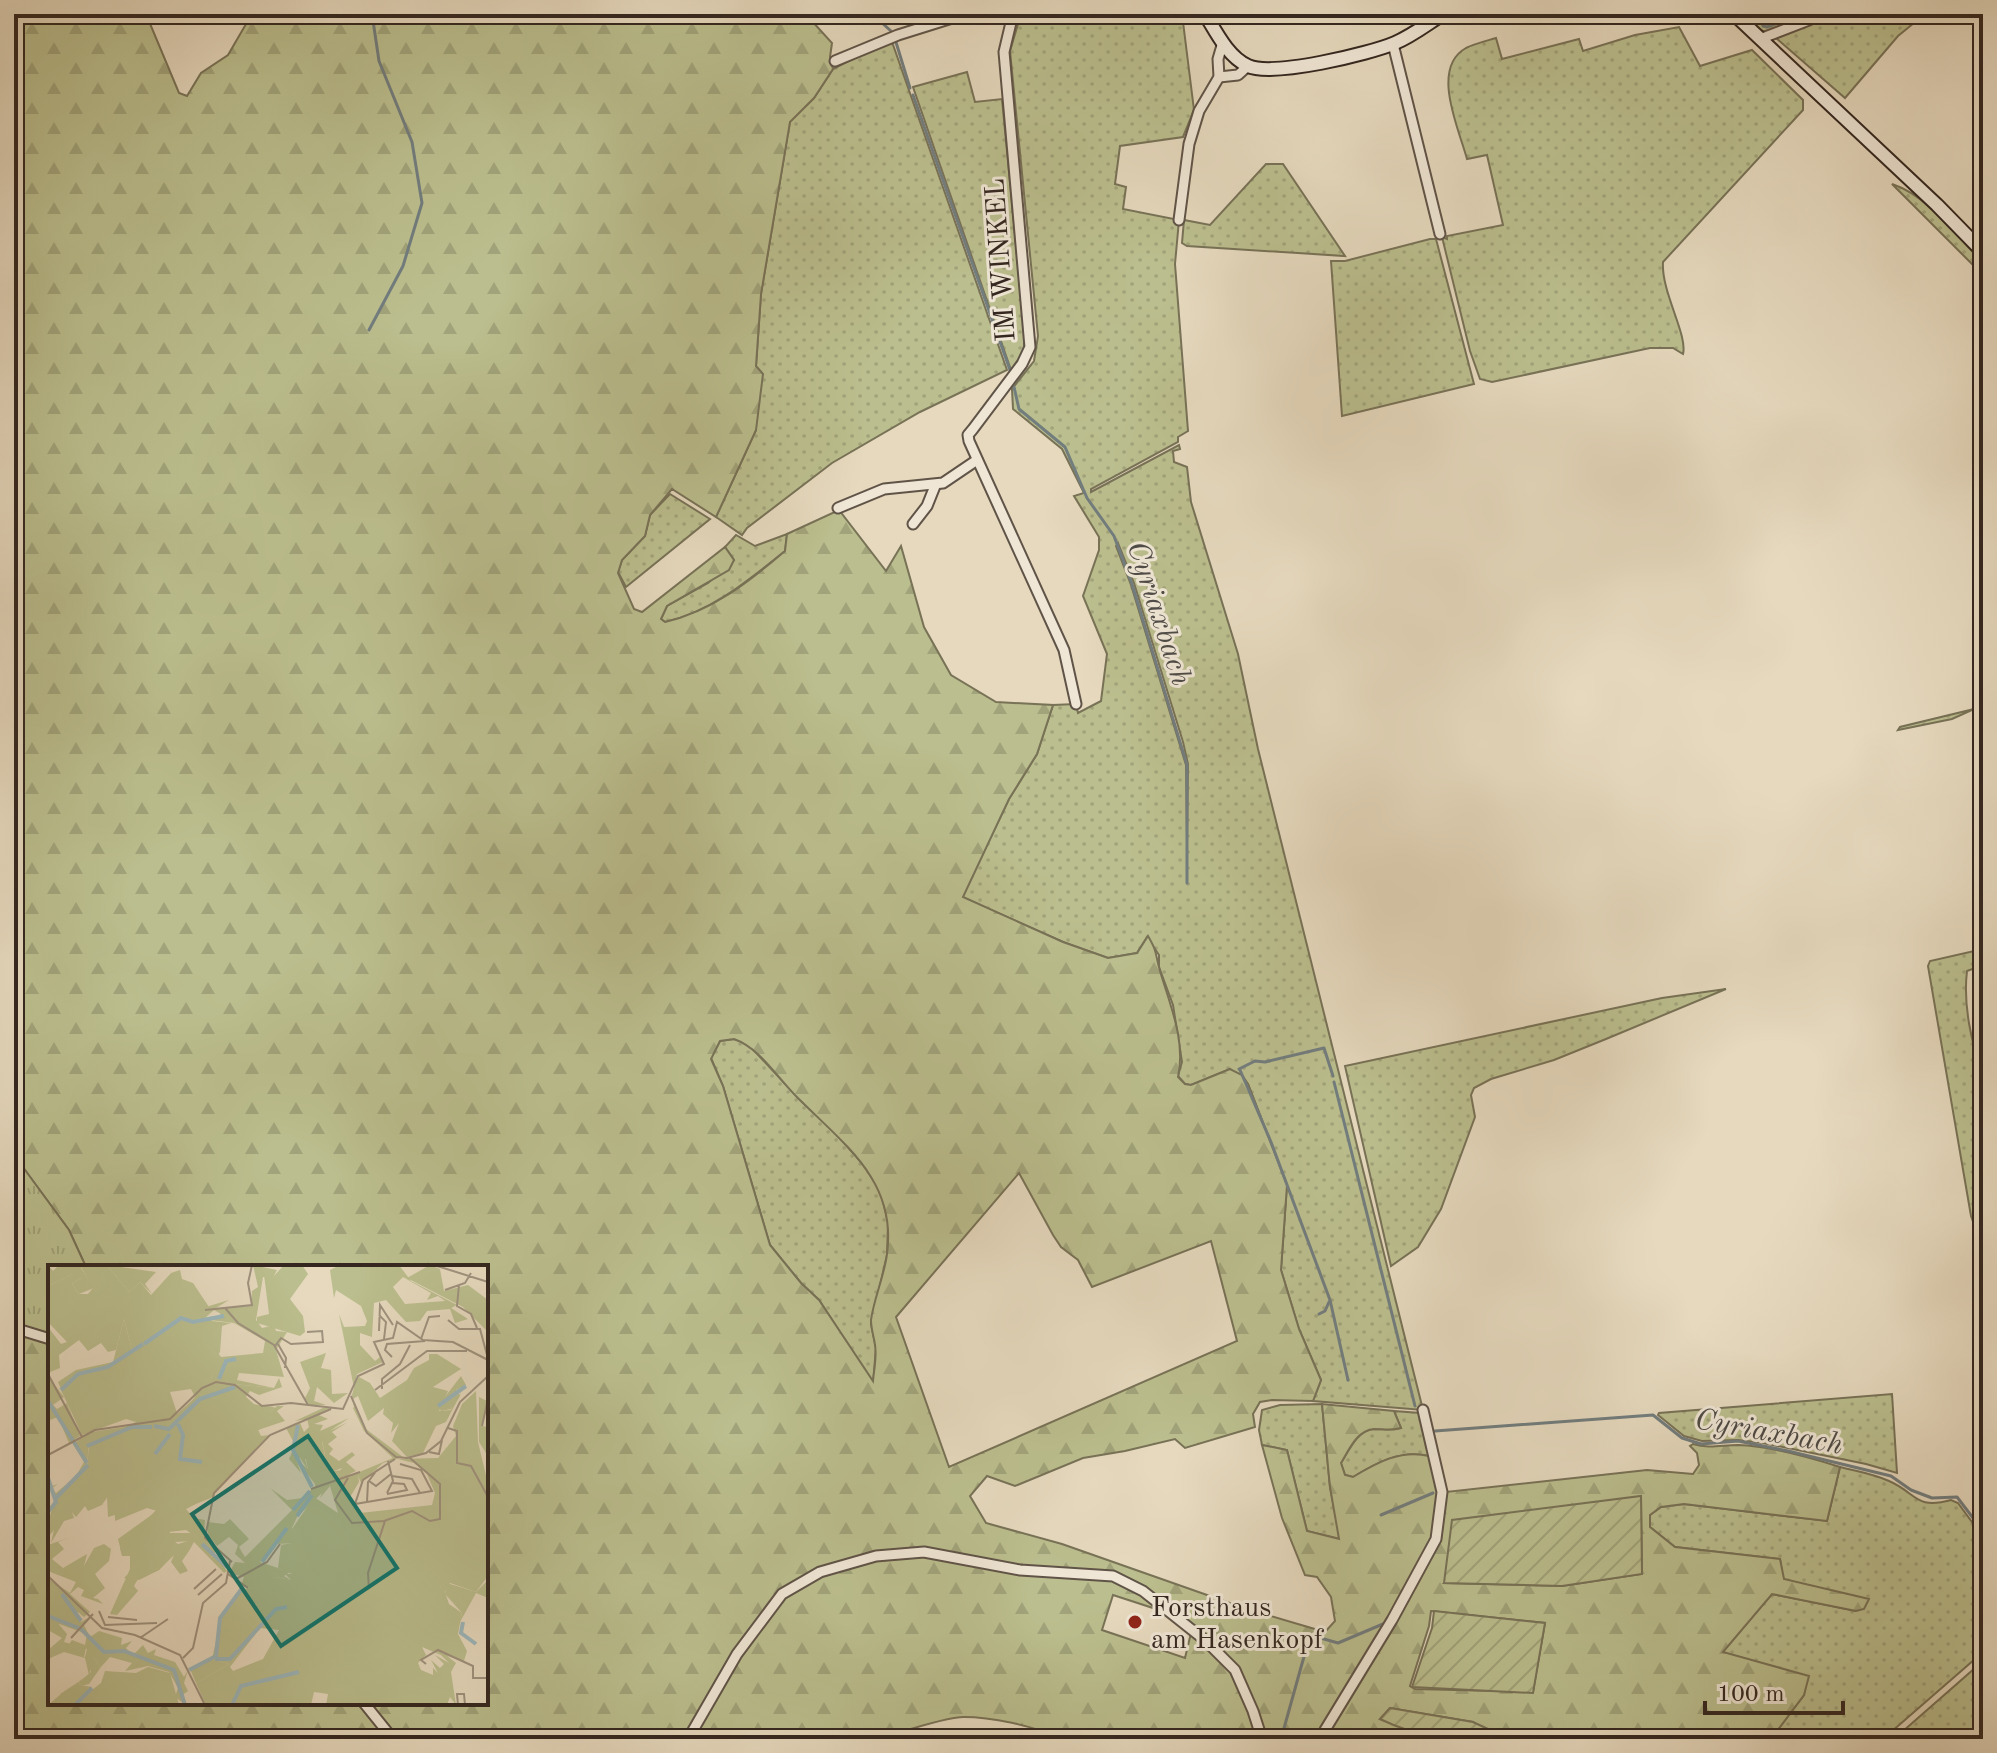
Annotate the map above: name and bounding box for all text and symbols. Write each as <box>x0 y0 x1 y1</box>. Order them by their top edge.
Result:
street label: IM WINKEL <box>982 177 1022 343</box>
water label: Cyriaxbach <box>1121 538 1196 690</box>
inset map <box>48 1265 488 1705</box>
water label: Cyriaxbach <box>1692 1405 1845 1461</box>
place label: Forsthaus am Hasenkopf <box>1151 1595 1325 1655</box>
marker: Forsthaus am Hasenkopf <box>1126 1613 1144 1631</box>
scale bar <box>1705 1665 1843 1715</box>
text: 100 m <box>1717 1683 1785 1707</box>

